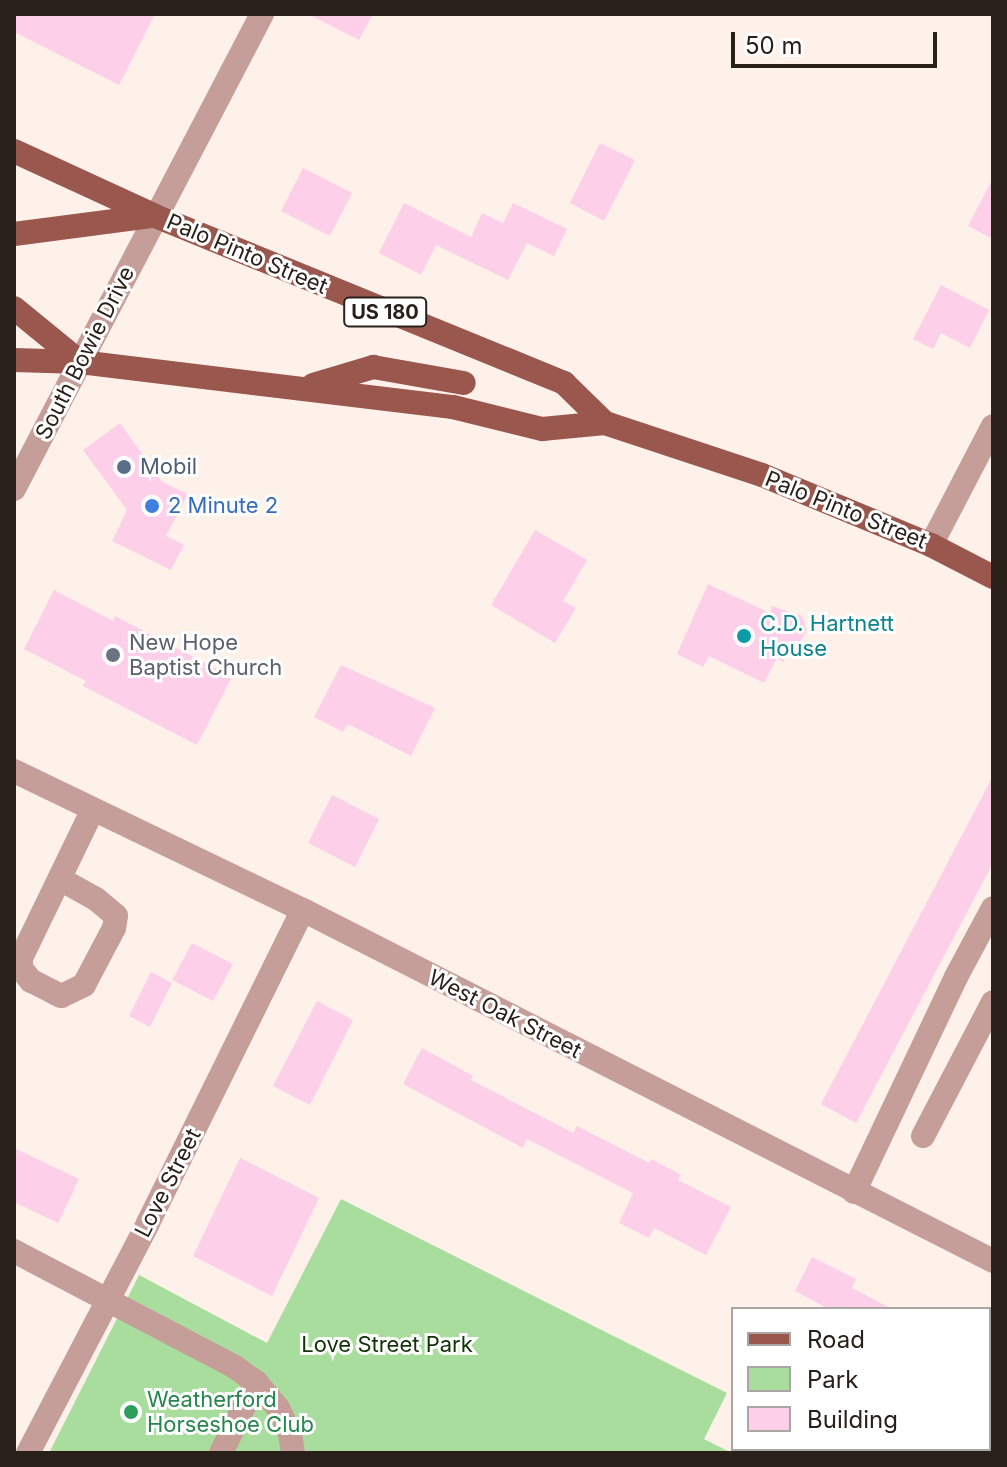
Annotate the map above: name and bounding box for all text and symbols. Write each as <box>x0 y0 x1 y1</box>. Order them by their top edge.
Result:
scale bar <box>735 16 941 66</box>
text: 50 m <box>745 31 803 60</box>
street label: Palo Pinto Street <box>163 208 331 300</box>
street label: South Bowie Drive <box>30 262 140 444</box>
road number: US 180 <box>343 296 427 328</box>
place label: Mobil <box>140 454 197 480</box>
marker: Mobil <box>115 458 133 476</box>
street label: Palo Pinto Street <box>761 466 931 554</box>
place label: 2 Minute 2 <box>168 493 278 519</box>
marker: 2 Minute 2 <box>143 497 161 515</box>
place label: C.D. Hartnett House <box>760 610 894 662</box>
marker: C.D. Hartnett House <box>735 627 753 645</box>
place label: New Hope Baptist Church <box>129 629 282 680</box>
marker: New Hope Baptist Church <box>104 646 122 664</box>
street label: West Oak Street <box>424 964 586 1064</box>
street label: Love Street <box>129 1124 207 1242</box>
legend <box>731 1307 991 1451</box>
text: Road <box>807 1325 865 1354</box>
park label: Love Street Park <box>301 1332 473 1358</box>
text: Park <box>807 1365 858 1394</box>
place label: Weatherford Horseshoe Club <box>147 1386 314 1438</box>
marker: Weatherford Horseshoe Club <box>122 1403 140 1421</box>
text: Building <box>807 1405 898 1434</box>

